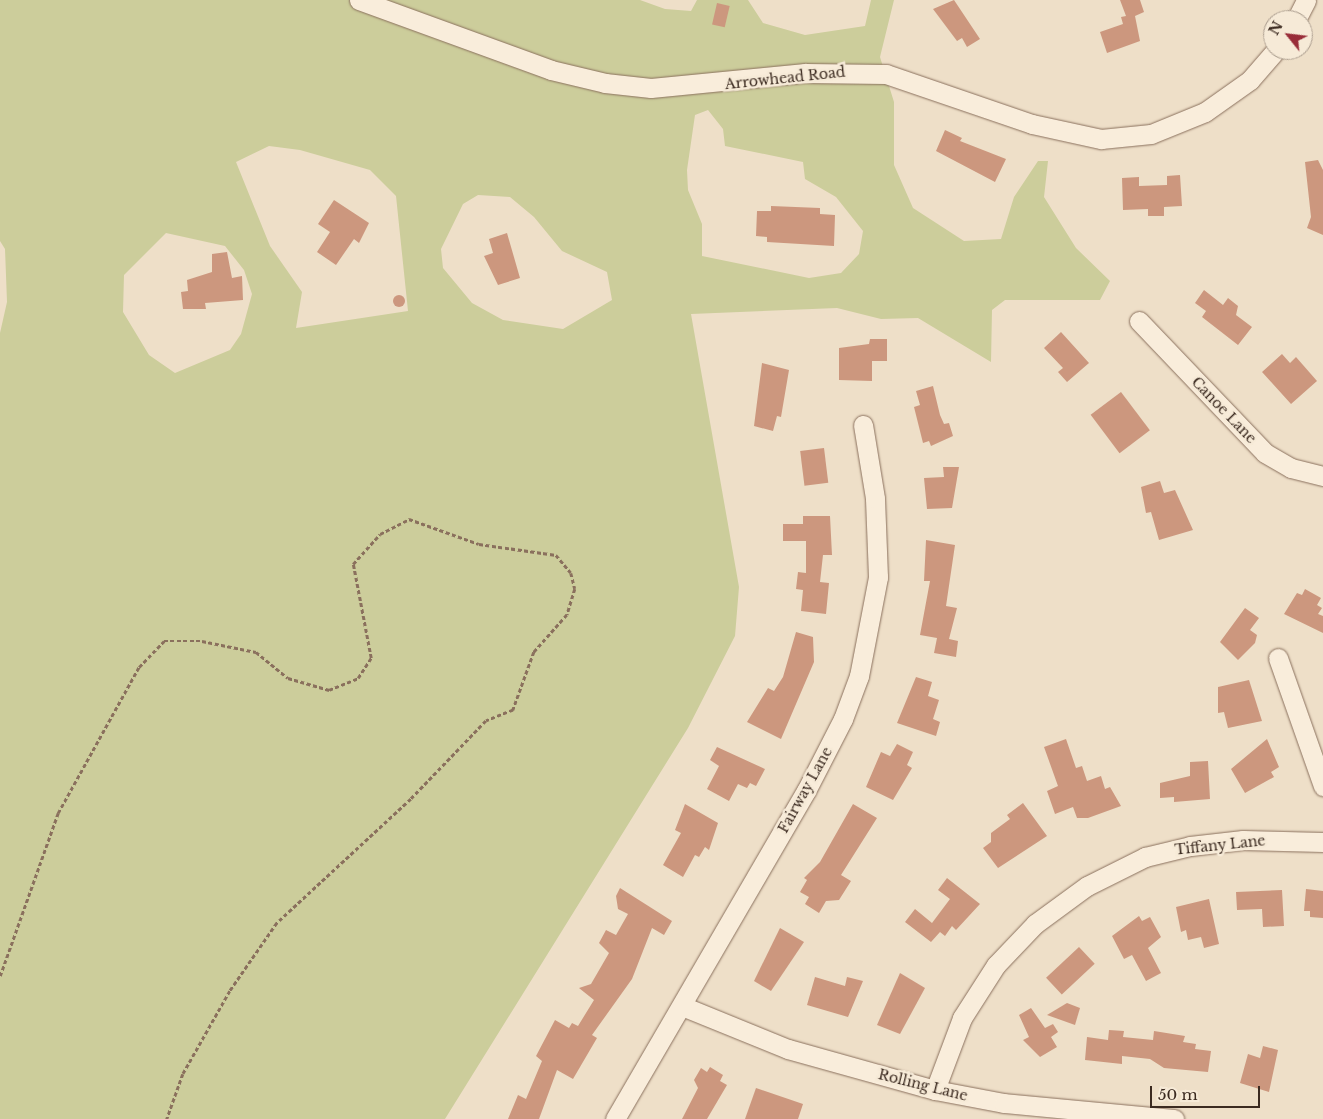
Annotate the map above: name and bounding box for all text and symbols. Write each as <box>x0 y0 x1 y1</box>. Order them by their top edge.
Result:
north arrow <box>1263 10 1313 60</box>
text: N <box>1265 18 1287 38</box>
street label: Arrowhead Road <box>724 63 846 93</box>
street label: Canoe Lane <box>1188 373 1260 447</box>
street label: Fairway Lane <box>774 744 836 836</box>
street label: Tiffany Lane <box>1174 832 1266 858</box>
street label: Rolling Lane <box>877 1066 969 1104</box>
scale bar <box>1153 1076 1263 1108</box>
text: 50 m <box>1158 1085 1198 1104</box>

